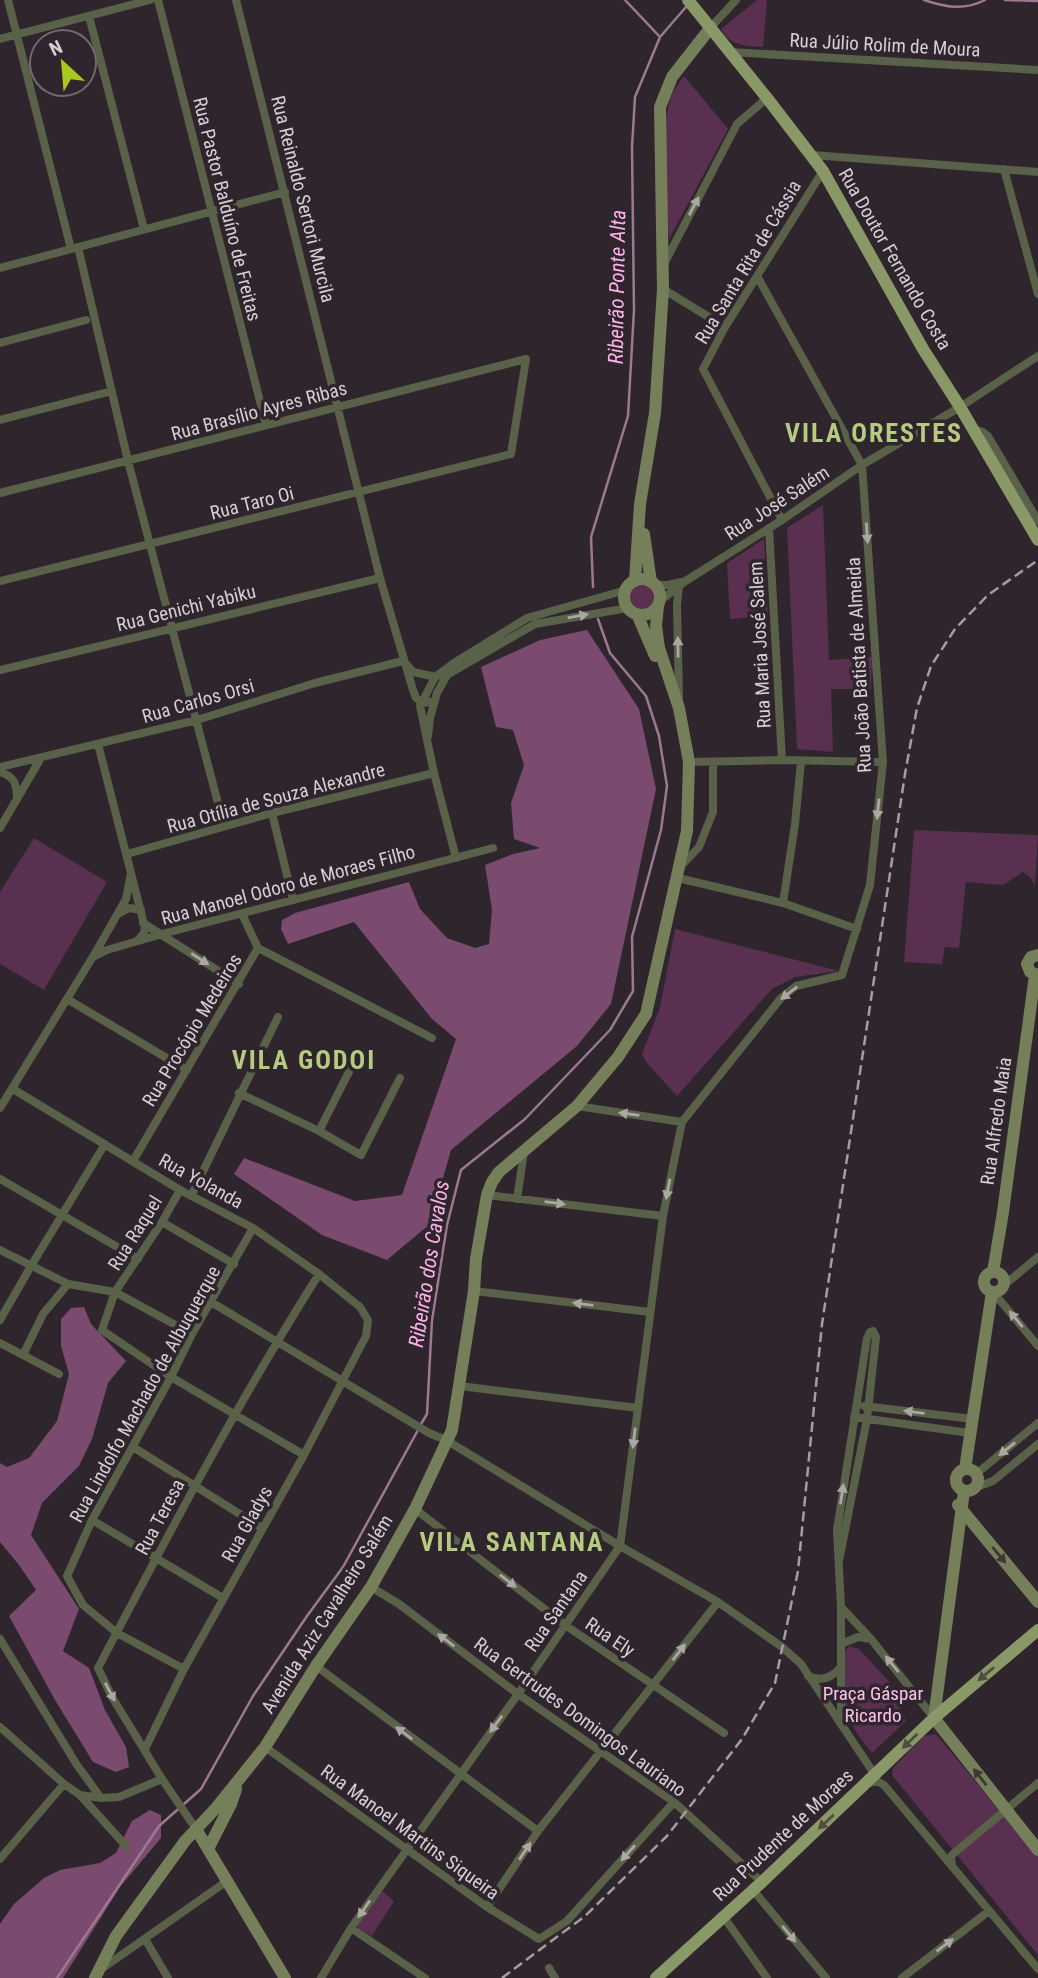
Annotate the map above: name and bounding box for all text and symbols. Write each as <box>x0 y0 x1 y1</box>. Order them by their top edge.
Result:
north arrow <box>28 28 98 98</box>
street label: Rua Júlio Rolim de Moura <box>789 29 981 61</box>
text: N <box>45 35 66 61</box>
street label: Rua Reinaldo Sertori Murcila <box>266 93 340 305</box>
street label: Rua Pastor Balduíno de Freitas <box>188 95 266 323</box>
street label: Rua Doutor Fernando Costa <box>834 164 956 354</box>
street label: Rua Santa Rita de Cássia <box>690 176 806 348</box>
one-way arrow <box>688 196 700 216</box>
water label: Ribeirão Ponte Alta <box>604 210 630 364</box>
street label: Rua Brasílio Ayres Ribas <box>169 376 349 446</box>
district label: VILA ORESTES <box>785 418 963 448</box>
street label: Rua José Salém <box>720 461 834 545</box>
street label: Rua Taro Oi <box>208 481 296 525</box>
one-way arrow <box>861 522 872 544</box>
street label: Rua João Batista de Almeida <box>842 557 876 773</box>
street label: Rua Maria José Salem <box>744 561 776 729</box>
street label: Rua Genichi Yabiku <box>114 580 258 636</box>
one-way arrow <box>567 610 589 621</box>
one-way arrow <box>672 636 683 658</box>
street label: Rua Carlos Orsi <box>139 674 257 728</box>
street label: Rua Otília de Souza Alexandre <box>165 758 387 838</box>
one-way arrow <box>872 798 883 820</box>
street label: Rua Manoel Odoro de Moraes Filho <box>158 840 418 930</box>
street label: Rua Procópio Medeiros <box>137 949 247 1111</box>
one-way arrow <box>191 952 210 965</box>
one-way arrow <box>781 985 799 1000</box>
district label: VILA GODOI <box>232 1045 376 1075</box>
street label: Rua Alfredo Maia <box>976 1056 1016 1186</box>
one-way arrow <box>618 1108 640 1119</box>
street label: Rua Yolanda <box>155 1148 247 1214</box>
one-way arrow <box>663 1178 674 1200</box>
water label: Ribeirão dos Cavalos <box>404 1179 454 1349</box>
street label: Rua Raquel <box>103 1191 167 1275</box>
one-way arrow <box>544 1198 566 1209</box>
street label: Rua Lindolfo Machado de Albuquerque <box>65 1262 225 1526</box>
one-way arrow <box>572 1298 594 1309</box>
one-way arrow <box>1008 1311 1023 1329</box>
one-way arrow <box>903 1406 925 1417</box>
one-way arrow <box>628 1427 639 1449</box>
one-way arrow <box>998 1441 1016 1456</box>
street label: Rua Teresa <box>130 1475 190 1559</box>
street label: Rua Gladys <box>217 1482 277 1566</box>
one-way arrow <box>837 1483 848 1505</box>
street label: Avenida Aziz Cavalheiro Salém <box>256 1510 398 1718</box>
district label: VILA SANTANA <box>419 1527 605 1557</box>
one-way arrow <box>992 1545 1007 1563</box>
street label: Rua Santana <box>520 1566 592 1656</box>
one-way arrow <box>499 1573 517 1587</box>
street label: Rua Ely <box>581 1612 639 1662</box>
street label: Rua Gertrudes Domingos Lauriano <box>469 1632 691 1802</box>
one-way arrow <box>437 1633 455 1647</box>
one-way arrow <box>672 1643 687 1661</box>
one-way arrow <box>884 1656 899 1674</box>
one-way arrow <box>977 1666 995 1682</box>
one-way arrow <box>105 1682 116 1702</box>
park label: Praça Gáspar Ricardo <box>823 1682 923 1727</box>
one-way arrow <box>489 1715 503 1733</box>
one-way arrow <box>396 1725 414 1740</box>
one-way arrow <box>901 1733 918 1750</box>
street label: Rua Manoel Martins Siqueira <box>316 1759 504 1905</box>
street label: Rua Prudente de Moraes <box>708 1764 858 1906</box>
one-way arrow <box>972 1769 987 1787</box>
one-way arrow <box>817 1814 834 1830</box>
one-way arrow <box>518 1841 531 1860</box>
one-way arrow <box>621 1845 636 1862</box>
one-way arrow <box>357 1900 371 1918</box>
one-way arrow <box>782 1925 797 1943</box>
one-way arrow <box>936 1937 954 1952</box>

